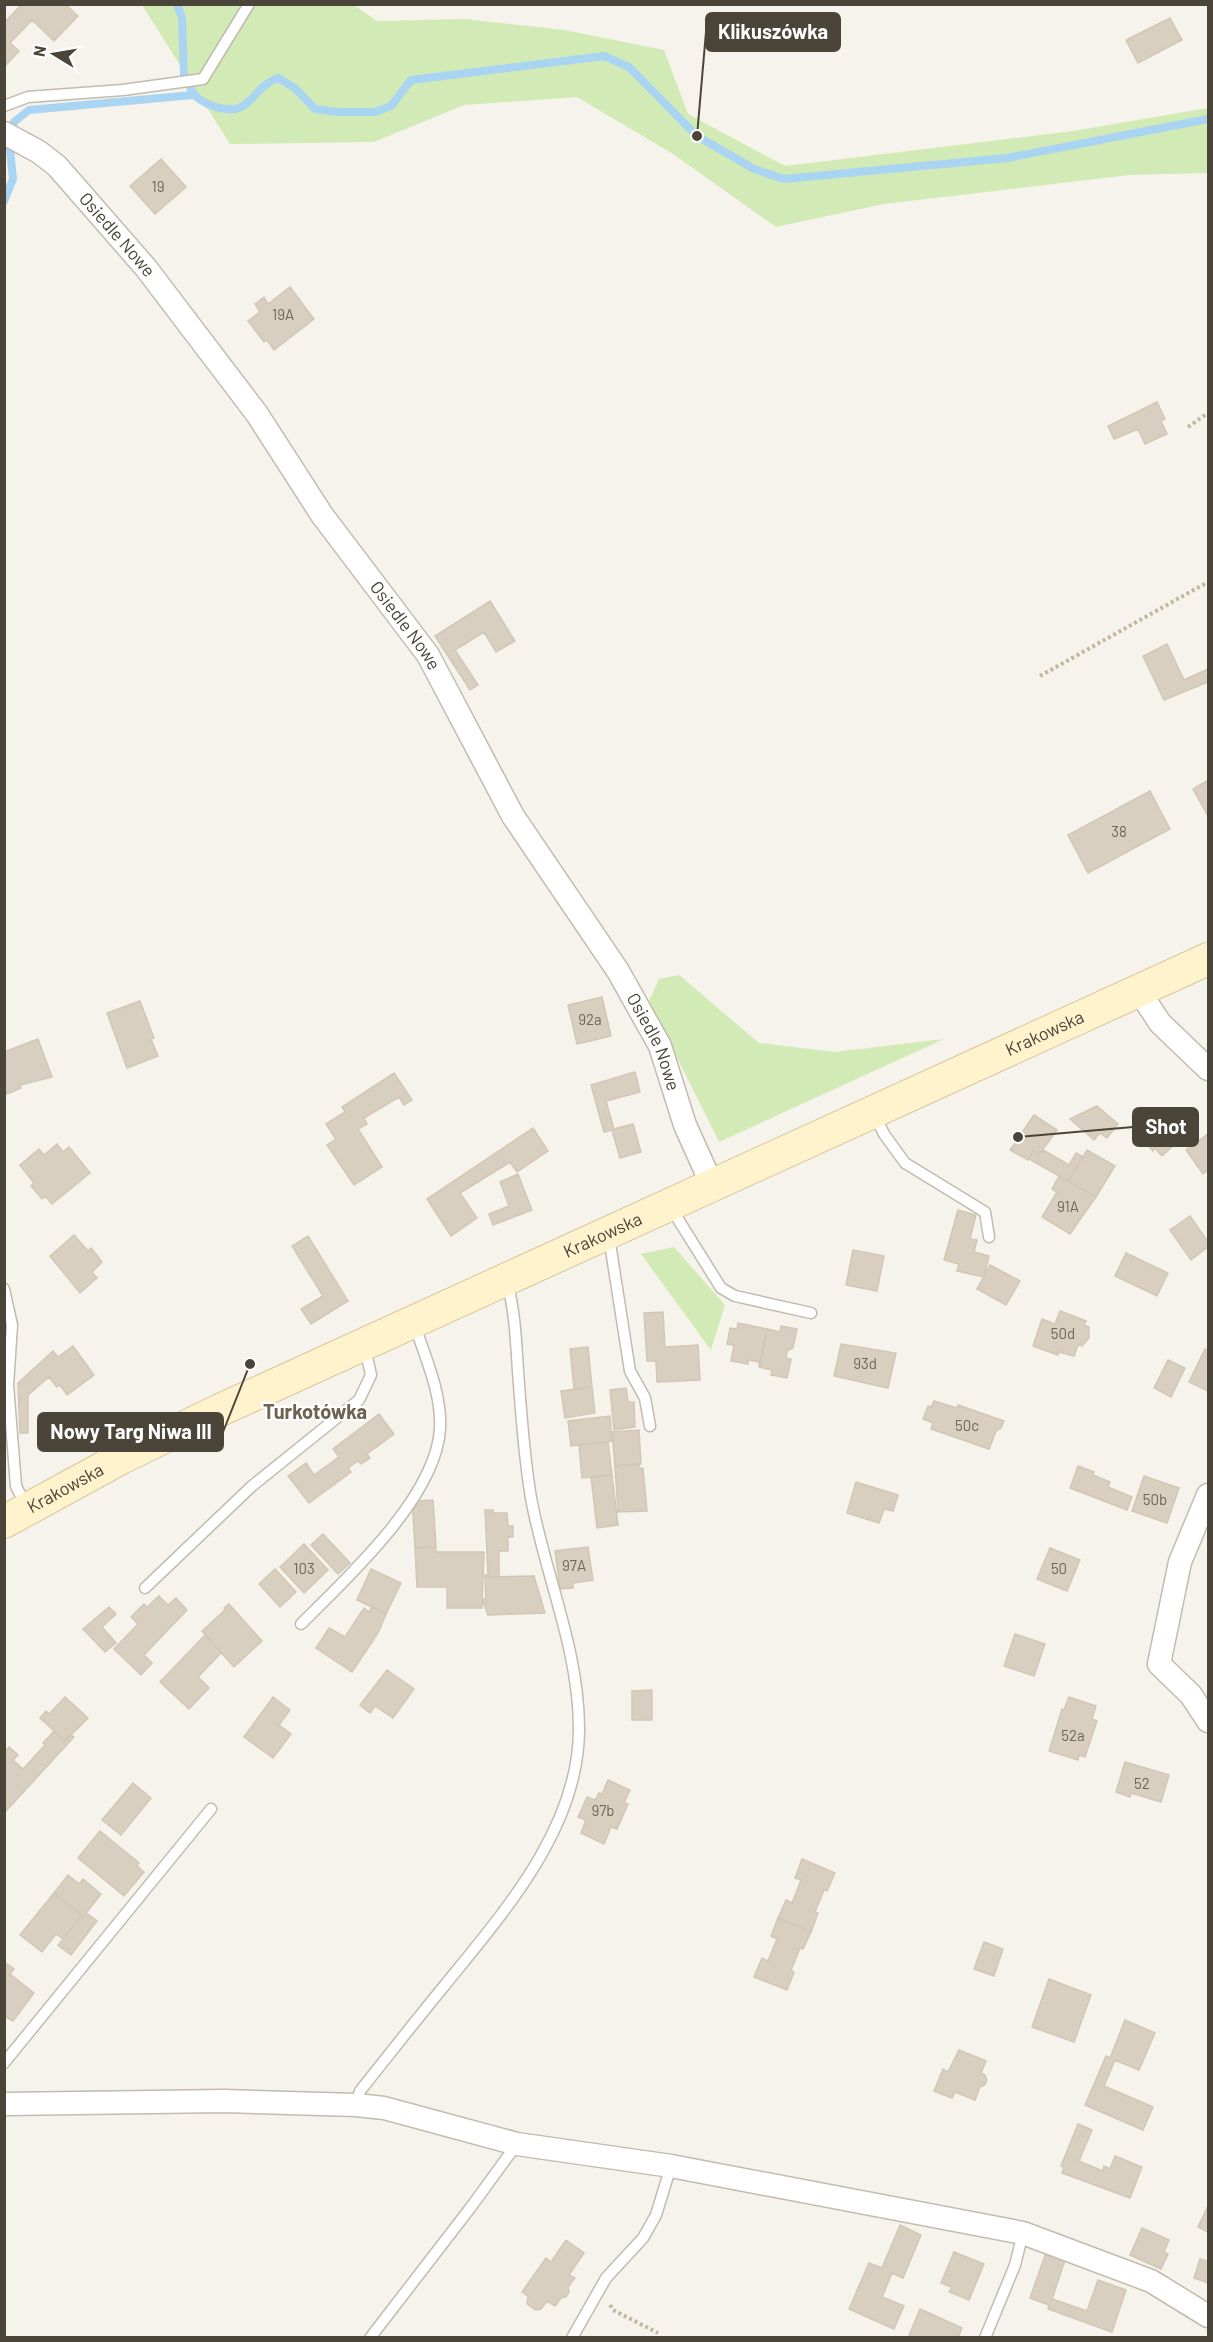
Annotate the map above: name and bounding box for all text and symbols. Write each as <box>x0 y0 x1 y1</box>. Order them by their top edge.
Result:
callout: Klikuszówka <box>706 13 840 51</box>
text: Klikuszówka <box>718 19 828 43</box>
north arrow <box>24 24 84 84</box>
text: N <box>28 44 49 58</box>
house number: 19 <box>151 177 165 195</box>
street label: Osiedle Nowe <box>75 187 161 281</box>
house number: 19A <box>272 305 294 323</box>
street label: Osiedle Nowe <box>366 576 446 673</box>
house number: 38 <box>1111 822 1127 840</box>
street label: Osiedle Nowe <box>622 989 685 1093</box>
street label: Krakowska <box>1002 1005 1087 1060</box>
house number: 92a <box>578 1010 602 1028</box>
callout: Shot <box>1133 1108 1198 1146</box>
text: Shot <box>1145 1114 1187 1138</box>
house number: 91A <box>1057 1197 1079 1215</box>
street label: Krakowska <box>559 1207 645 1262</box>
house number: 50d <box>1051 1324 1075 1342</box>
house number: 93d <box>853 1354 877 1372</box>
district label: Turkotówka <box>263 1399 367 1423</box>
callout: Nowy Targ Niwa III <box>38 1413 223 1451</box>
house number: 50c <box>955 1416 979 1434</box>
text: Nowy Targ Niwa III <box>50 1419 212 1443</box>
street label: Krakowska <box>23 1458 107 1517</box>
house number: 50b <box>1143 1490 1167 1508</box>
house number: 97A <box>562 1556 586 1574</box>
house number: 103 <box>293 1559 315 1577</box>
house number: 50 <box>1051 1559 1067 1577</box>
house number: 52a <box>1061 1726 1085 1744</box>
house number: 52 <box>1134 1774 1150 1792</box>
house number: 97b <box>591 1801 615 1819</box>

